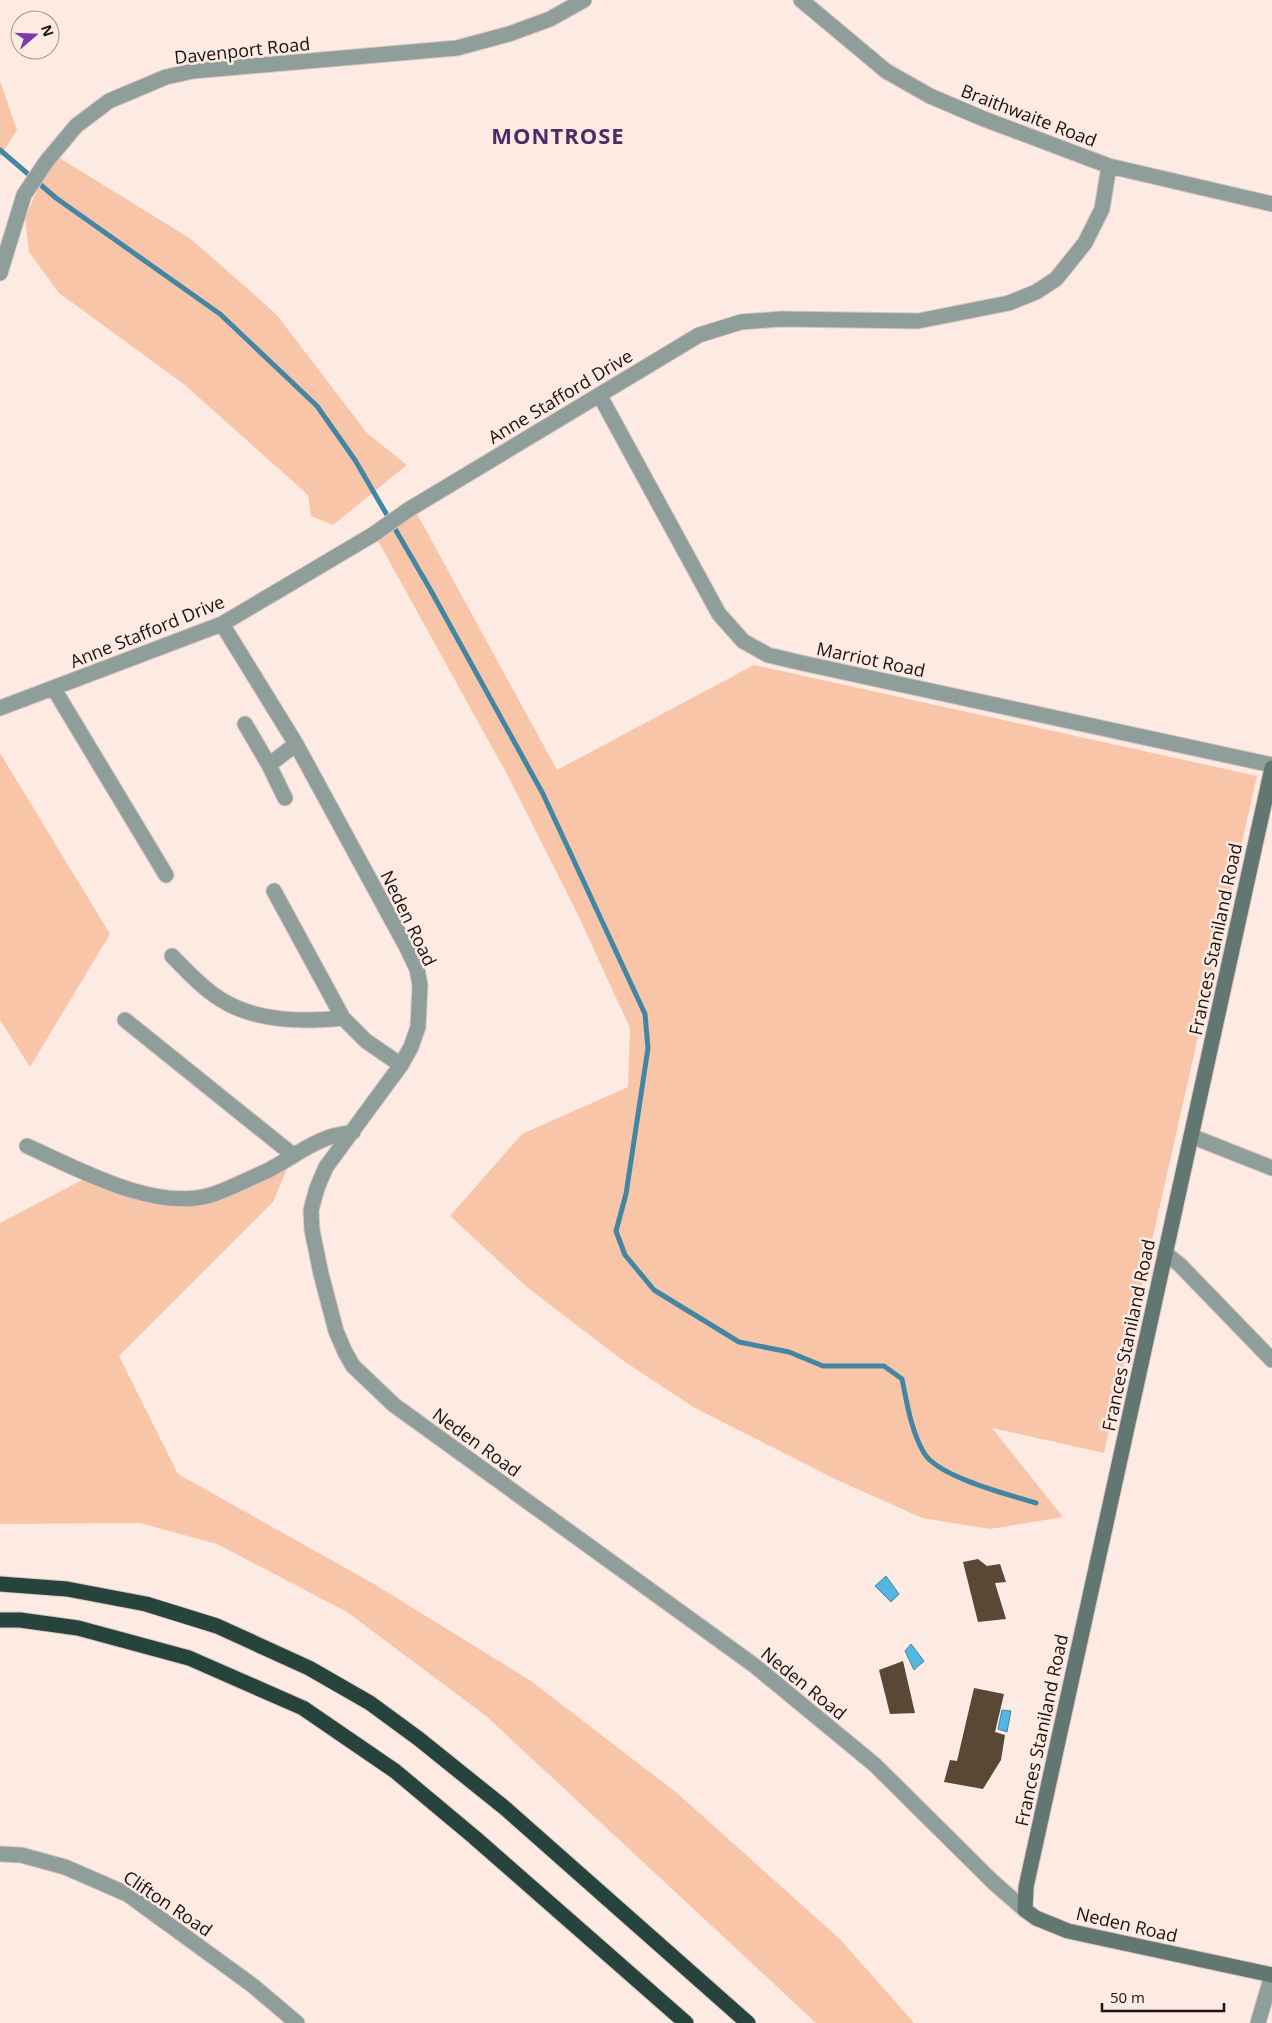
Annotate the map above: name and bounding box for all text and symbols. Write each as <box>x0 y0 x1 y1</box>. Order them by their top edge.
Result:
north arrow <box>10 10 60 60</box>
text: N <box>37 22 59 39</box>
street label: Davenport Road <box>173 31 311 69</box>
street label: Braithwaite Road <box>958 78 1100 152</box>
district label: MONTROSE <box>491 120 625 150</box>
street label: Anne Stafford Drive <box>483 343 637 449</box>
street label: Anne Stafford Drive <box>66 589 228 673</box>
street label: Marriot Road <box>815 636 927 682</box>
street label: Frances Staniland Road <box>1183 841 1247 1037</box>
street label: Neden Road <box>376 866 442 970</box>
street label: Frances Staniland Road <box>1096 1237 1160 1433</box>
street label: Neden Road <box>428 1402 526 1482</box>
street label: Frances Staniland Road <box>1009 1632 1073 1828</box>
street label: Neden Road <box>756 1641 852 1725</box>
street label: Clifton Road <box>119 1864 217 1942</box>
street label: Neden Road <box>1074 1901 1180 1947</box>
scale bar <box>1102 1980 1224 2012</box>
text: 50 m <box>1110 1987 1145 2007</box>

